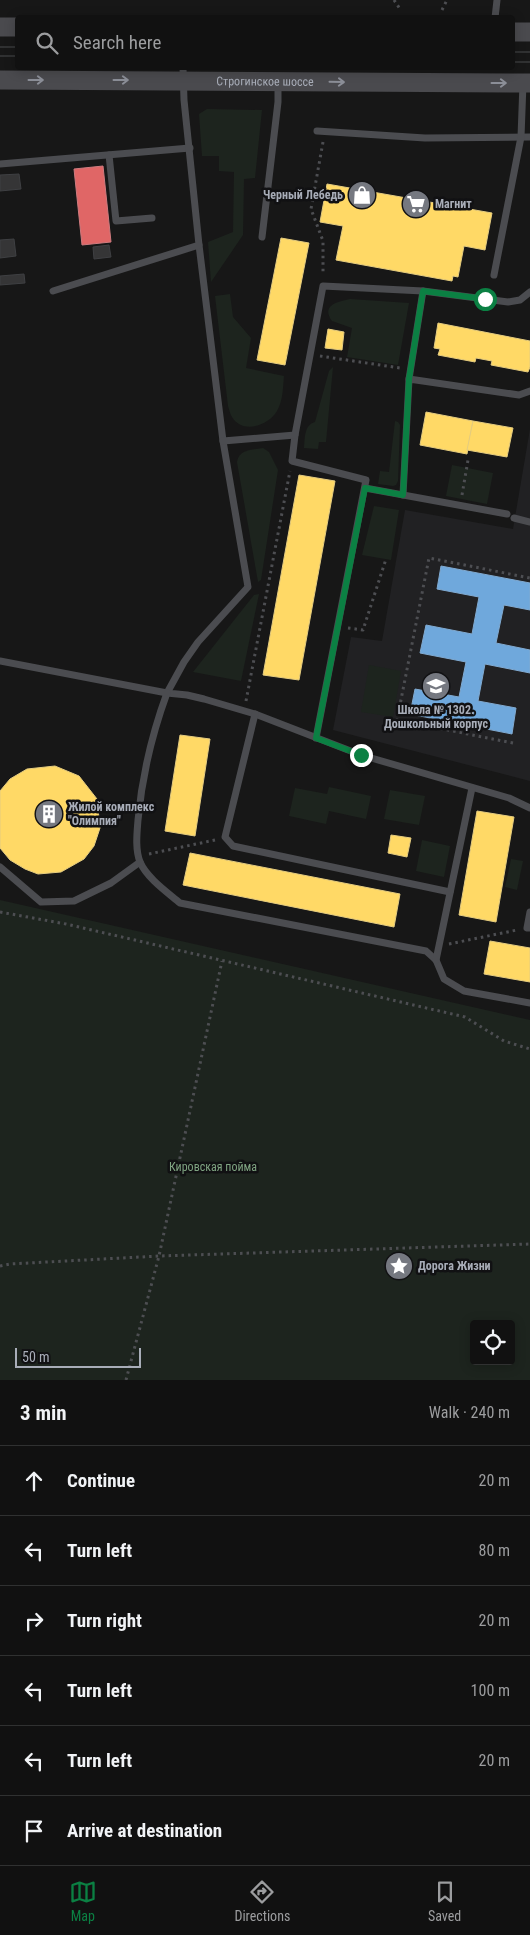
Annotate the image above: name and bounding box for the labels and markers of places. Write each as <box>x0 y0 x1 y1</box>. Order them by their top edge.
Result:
shop icon: Черный Лебедь <box>347 180 377 210</box>
place label: Черный Лебедь <box>263 188 343 202</box>
supermarket icon: Магнит <box>401 189 431 219</box>
place label: Магнит <box>435 197 472 211</box>
school or university icon: Школа № 1302. Дошкольный корпус <box>421 671 451 701</box>
place label: Школа № 1302. Дошкольный корпус <box>384 703 488 731</box>
building icon: Жилой комплекс "Олимпия" <box>34 799 64 829</box>
place label: Жилой комплекс "Олимпия" <box>68 800 155 828</box>
place icon: Дорога Жизни <box>384 1251 414 1281</box>
place label: Дорога Жизни <box>418 1259 491 1273</box>

